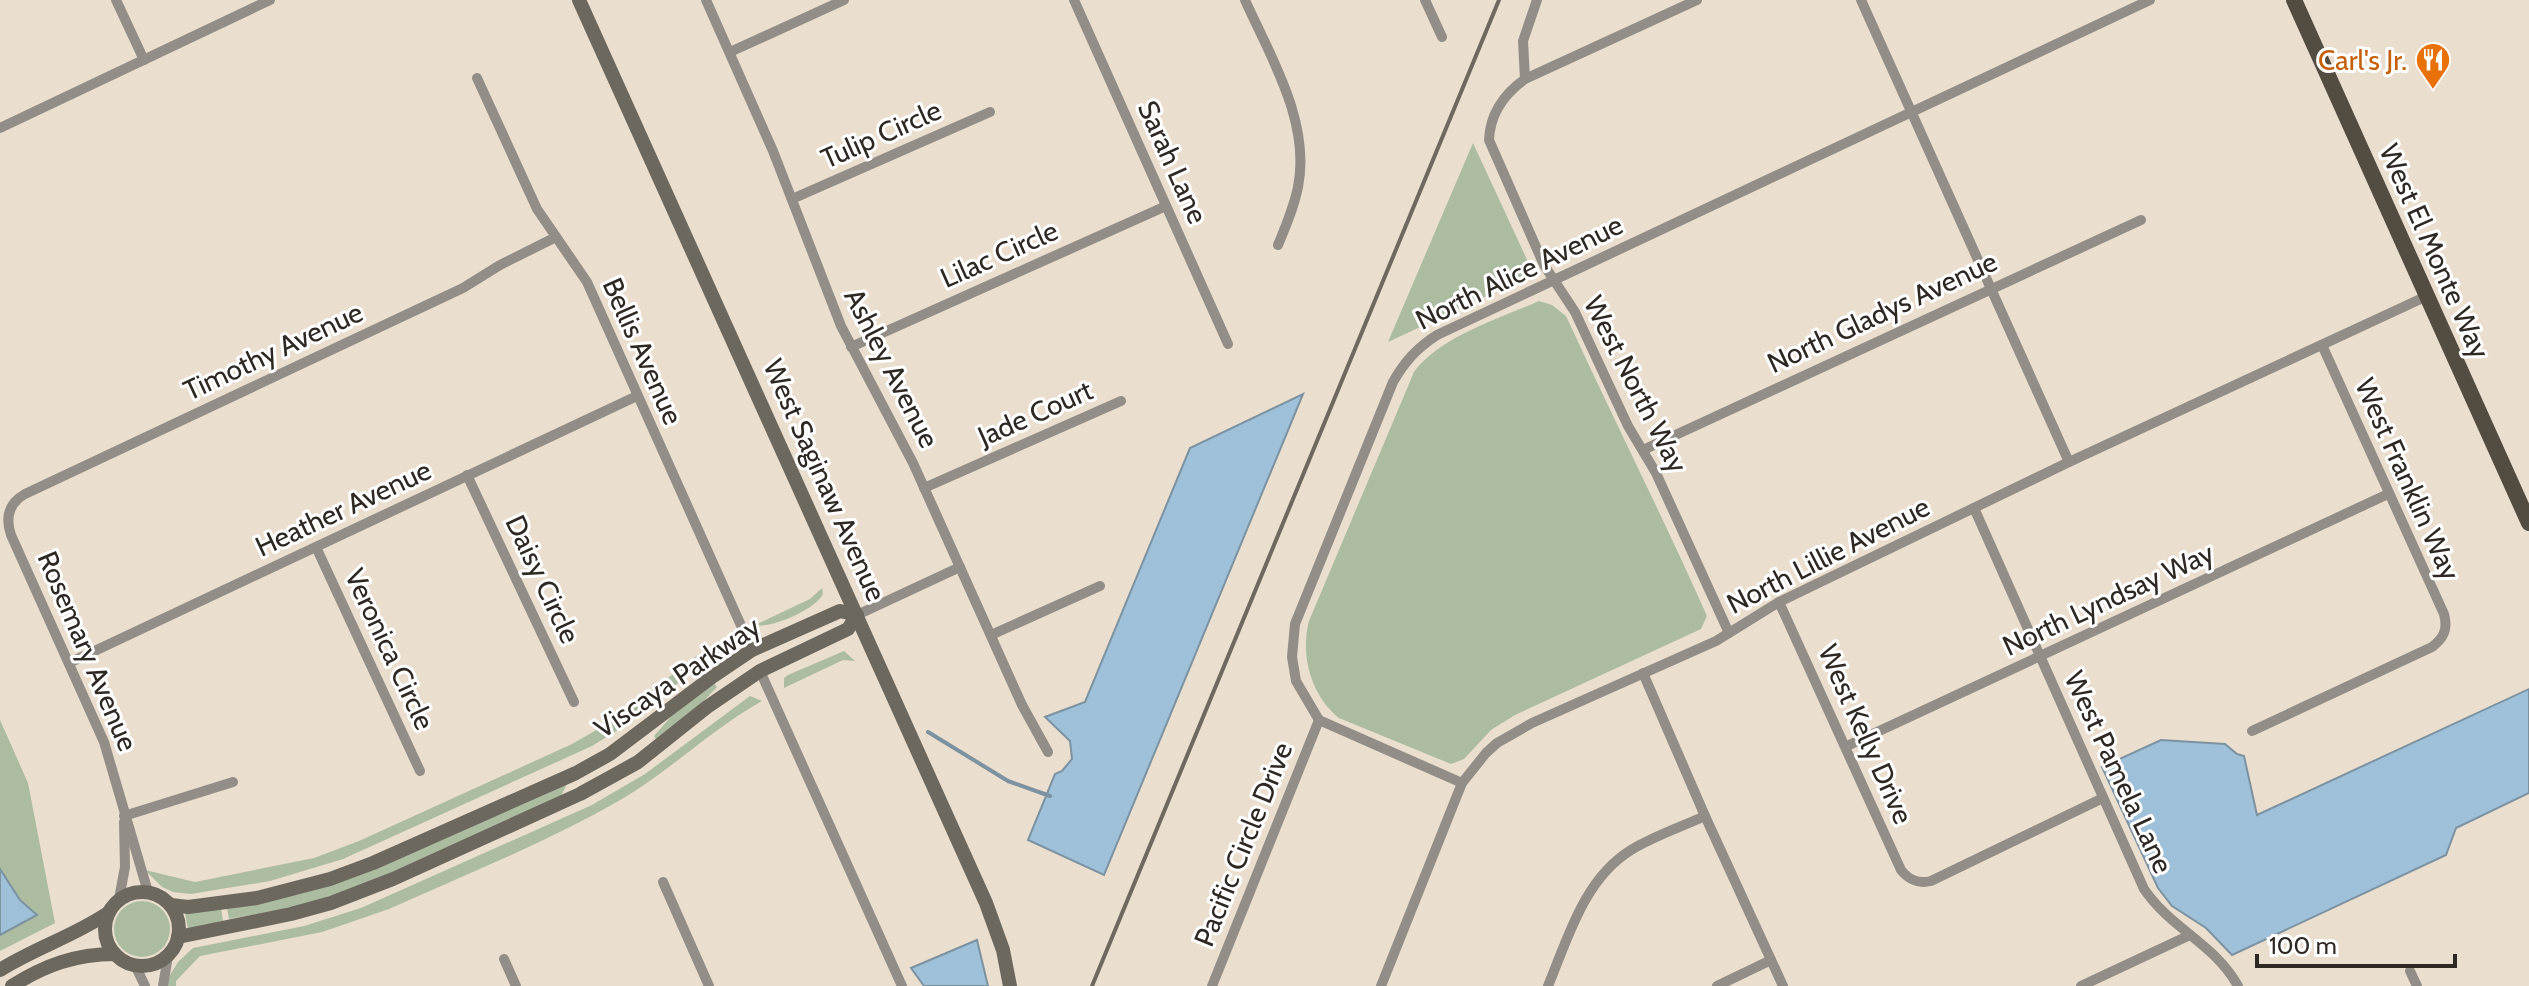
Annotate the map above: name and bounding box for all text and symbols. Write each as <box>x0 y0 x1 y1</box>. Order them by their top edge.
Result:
restaurant icon: Carl's Jr. <box>2414 41 2452 91</box>
place label: Carl's Jr. <box>2318 43 2407 77</box>
street label: Tulip Circle <box>816 93 946 175</box>
street label: Sarah Lane <box>1131 95 1215 229</box>
street label: West El Monte Way <box>2372 139 2498 363</box>
street label: North Alice Avenue <box>1410 207 1628 337</box>
street label: Lilac Circle <box>935 213 1063 295</box>
street label: North Gladys Avenue <box>1762 244 2002 380</box>
street label: Bellis Avenue <box>596 272 690 430</box>
street label: Ashley Avenue <box>837 283 947 453</box>
street label: West North Way <box>1577 290 1695 478</box>
street label: Timothy Avenue <box>178 295 368 407</box>
street label: West Saginaw Avenue <box>756 354 894 606</box>
street label: Jade Court <box>972 373 1097 454</box>
street label: West Franklin Way <box>2348 373 2468 585</box>
street label: Heather Avenue <box>250 452 436 564</box>
street label: North Lillie Avenue <box>1721 489 1935 621</box>
street label: Daisy Circle <box>499 509 587 649</box>
street label: North Lyndsay Way <box>1997 535 2219 663</box>
street label: Rosemary Avenue <box>31 546 145 756</box>
street label: Veronica Circle <box>338 563 442 735</box>
street label: Viscaya Parkway <box>588 609 766 745</box>
street label: West Kelly Drive <box>1811 639 1921 829</box>
street label: West Pamela Lane <box>2057 666 2181 878</box>
street label: Pacific Circle Drive <box>1187 737 1299 951</box>
scale bar <box>2257 918 2455 968</box>
text: 100 m <box>2269 931 2337 960</box>

